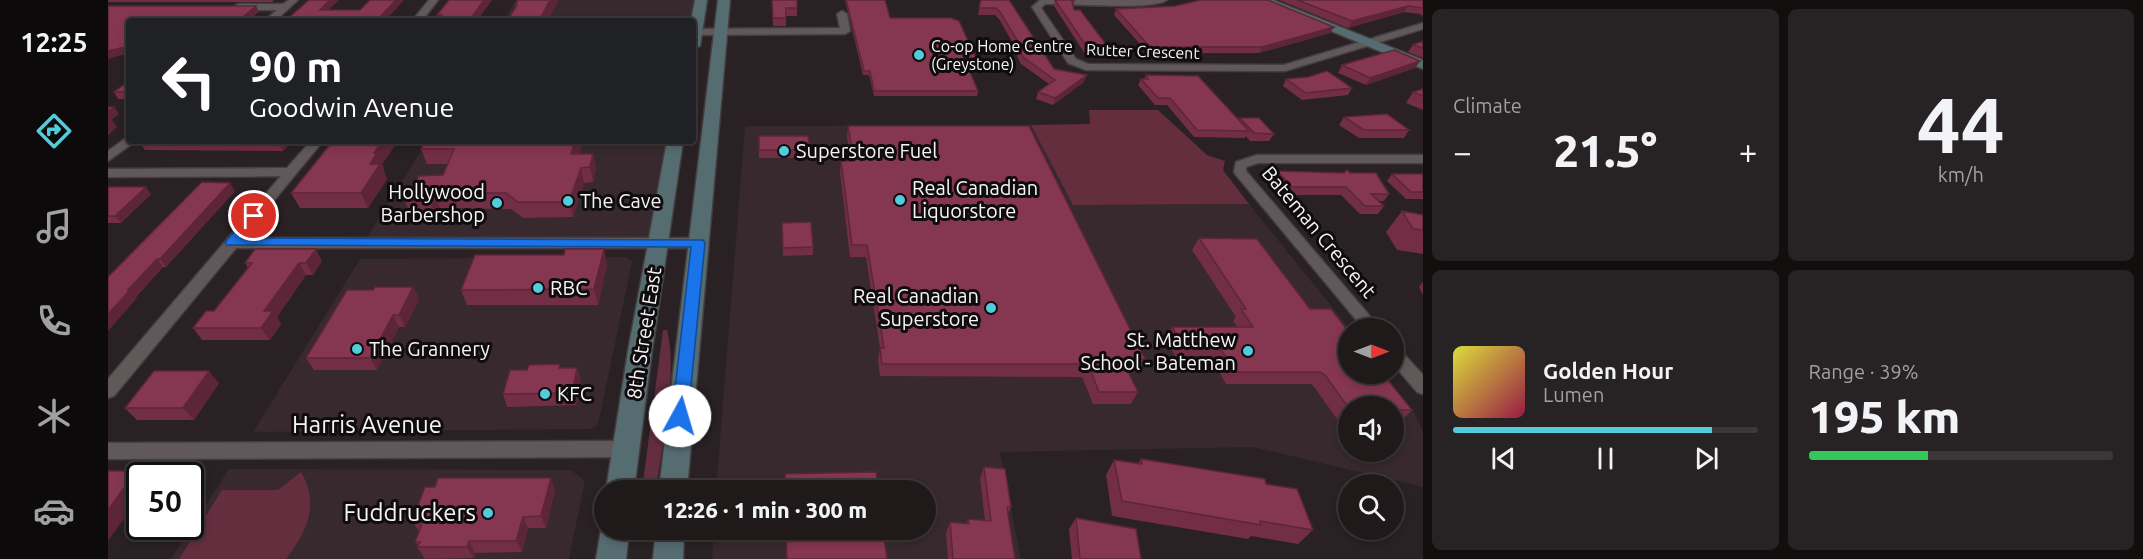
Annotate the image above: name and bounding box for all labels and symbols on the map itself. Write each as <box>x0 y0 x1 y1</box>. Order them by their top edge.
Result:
place label: Co-op Home Centre (Greystone) <box>931 37 1073 74</box>
street label: Rutter Crescent <box>1086 40 1201 62</box>
marker: Co-op Home Centre (Greystone) <box>912 48 926 62</box>
place label: Superstore Fuel <box>796 139 938 162</box>
marker: Superstore Fuel <box>777 144 791 158</box>
street label: Bateman Crescent <box>1258 161 1381 302</box>
place label: Real Canadian Liquorstore <box>912 176 1038 222</box>
place label: Hollywood Barbershop <box>381 180 485 226</box>
place label: The Cave <box>580 189 661 212</box>
pin <box>228 190 279 241</box>
marker: Real Canadian Liquorstore <box>893 193 907 207</box>
marker: The Cave <box>561 194 575 208</box>
marker: Hollywood Barbershop <box>490 196 504 210</box>
street label: 8th Street East <box>622 265 665 401</box>
place label: RBC <box>550 276 587 299</box>
marker: RBC <box>531 281 545 295</box>
place label: Real Canadian Superstore <box>853 284 979 330</box>
marker: Real Canadian Superstore <box>984 301 998 315</box>
north arrow <box>1338 318 1404 384</box>
place label: St. Matthew School - Bateman <box>1080 328 1236 374</box>
place label: The Grannery <box>369 337 490 360</box>
marker: The Grannery <box>350 342 364 356</box>
marker: St. Matthew School - Bateman <box>1241 344 1255 358</box>
place label: KFC <box>557 382 592 405</box>
position arrow <box>648 384 712 448</box>
marker: KFC <box>538 387 552 401</box>
street label: Harris Avenue <box>292 411 442 438</box>
speed limit sign: 50 <box>126 462 204 540</box>
place label: Fuddruckers <box>344 499 476 526</box>
marker: Fuddruckers <box>481 506 495 520</box>

